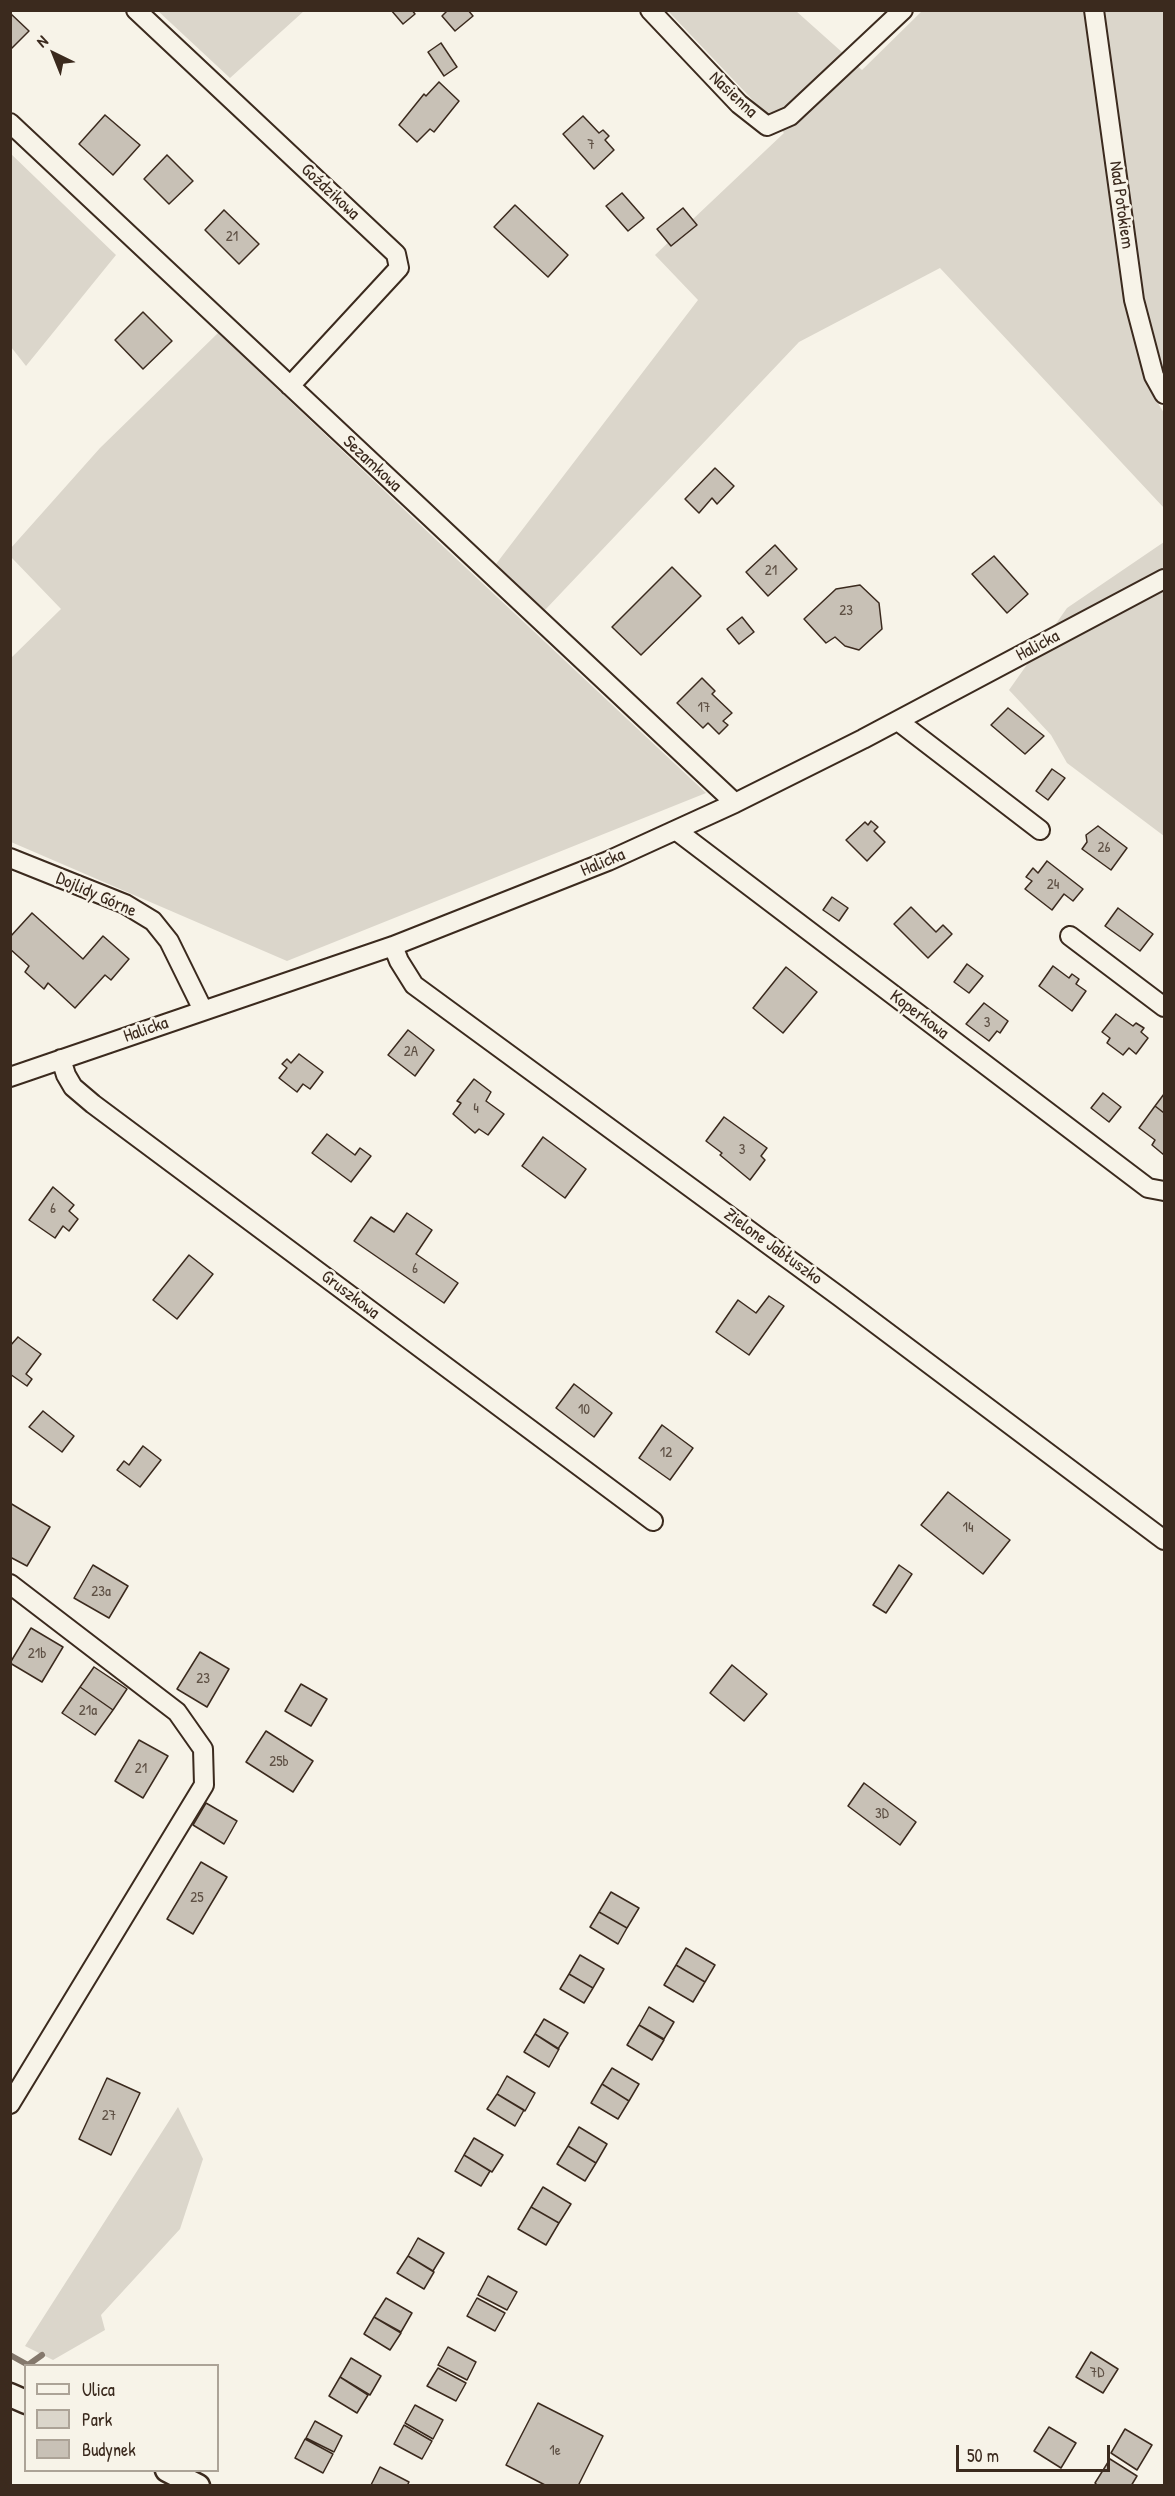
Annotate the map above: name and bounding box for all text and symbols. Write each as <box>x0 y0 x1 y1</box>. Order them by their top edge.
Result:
north arrow <box>24 24 84 84</box>
text: N <box>31 30 52 52</box>
street label: Nasienna <box>704 67 762 123</box>
house number: 7 <box>587 136 595 154</box>
street label: Goździkowa <box>296 159 364 225</box>
street label: Nad Potokiem <box>1104 160 1138 250</box>
house number: 21 <box>226 228 238 246</box>
street label: Sezamkowa <box>338 431 406 497</box>
house number: 21 <box>765 562 777 580</box>
house number: 23 <box>839 602 853 620</box>
street label: Halicka <box>1013 626 1063 666</box>
house number: 17 <box>698 699 710 717</box>
house number: 26 <box>1097 839 1111 857</box>
street label: Halicka <box>578 844 628 882</box>
street label: Dojlidy Górne <box>52 868 140 922</box>
house number: 24 <box>1047 876 1059 894</box>
street label: Koperkowa <box>885 986 953 1044</box>
street label: Halicka <box>121 1012 171 1048</box>
house number: 3 <box>984 1014 990 1032</box>
house number: 2A <box>404 1043 418 1061</box>
house number: 4 <box>473 1100 479 1118</box>
house number: 3 <box>739 1141 745 1159</box>
house number: 6 <box>50 1200 56 1218</box>
street label: Zielone Jabłuszko <box>720 1204 826 1290</box>
house number: 6 <box>412 1260 418 1278</box>
street label: Gruszkowa <box>317 1266 383 1324</box>
house number: 10 <box>578 1401 590 1419</box>
house number: 12 <box>660 1444 672 1462</box>
house number: 14 <box>962 1519 974 1537</box>
house number: 23a <box>91 1583 111 1601</box>
house number: 21b <box>28 1645 46 1663</box>
house number: 23 <box>196 1670 210 1688</box>
house number: 21a <box>79 1702 97 1720</box>
house number: 25b <box>269 1753 289 1771</box>
house number: 21 <box>135 1760 147 1778</box>
house number: 3D <box>875 1805 889 1823</box>
house number: 25 <box>190 1889 204 1907</box>
house number: 27 <box>102 2107 116 2125</box>
legend <box>24 2364 219 2472</box>
house number: 7D <box>1090 2364 1104 2382</box>
text: Ulica <box>82 2377 115 2402</box>
text: Park <box>82 2407 112 2432</box>
scale bar <box>959 2433 1114 2471</box>
text: Budynek <box>82 2437 136 2462</box>
house number: 1e <box>549 2442 561 2460</box>
text: 50 m <box>967 2443 999 2468</box>

